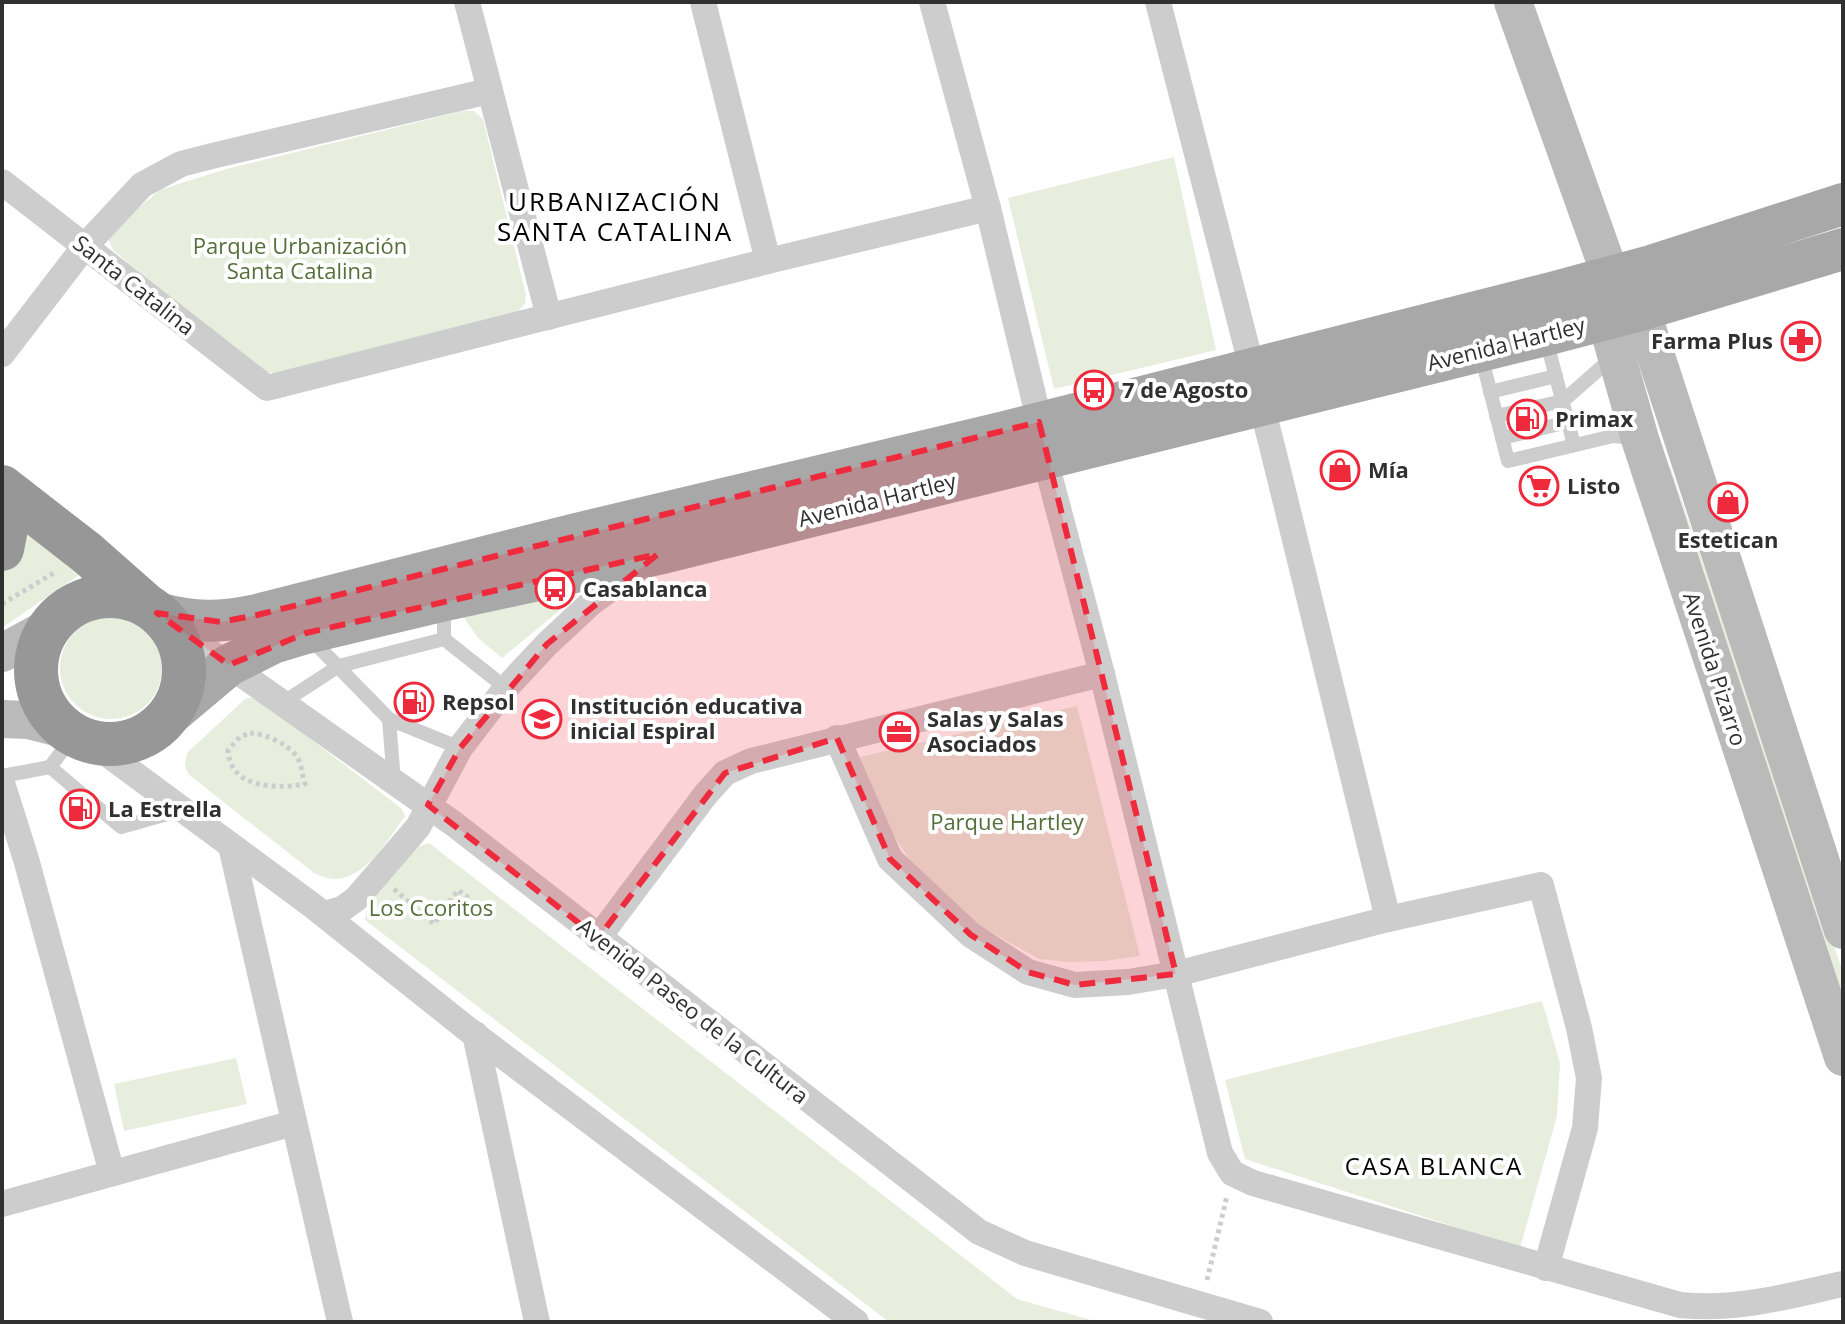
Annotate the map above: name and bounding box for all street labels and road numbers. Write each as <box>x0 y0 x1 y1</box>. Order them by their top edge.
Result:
street label: Santa Catalina <box>68 227 202 341</box>
street label: Avenida Hartley <box>1424 309 1589 377</box>
street label: Avenida Hartley <box>795 465 960 533</box>
street label: Avenida Pizarro <box>1677 588 1755 750</box>
street label: Avenida Paseo de la Cultura <box>572 911 815 1110</box>

